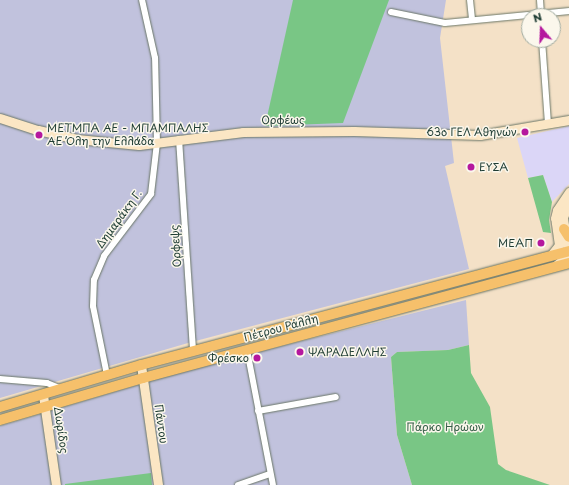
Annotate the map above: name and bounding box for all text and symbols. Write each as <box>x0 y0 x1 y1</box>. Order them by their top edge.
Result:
north arrow <box>521 8 561 48</box>
text: N <box>530 8 544 27</box>
street label: Ορφέως <box>261 113 305 127</box>
place label: ΜΕΤΜΠΑ ΑΕ - ΜΠΑΜΠΑΛΗΣ ΑΕ Όλη την Ελλάδα <box>47 122 209 148</box>
place label: 63ο ΓΕΛ Αθηνών <box>425 125 517 139</box>
marker: 63ο ΓΕΛ Αθηνών <box>520 127 530 137</box>
marker: ΜΕΤΜΠΑ ΑΕ - ΜΠΑΜΠΑΛΗΣ ΑΕ Όλη την Ελλάδα <box>34 130 44 140</box>
place label: ΕΥΣΑ <box>479 160 508 174</box>
marker: ΕΥΣΑ <box>466 162 476 172</box>
street label: Δημαράκη Γ. <box>93 187 145 251</box>
street label: Ορφεψς <box>168 224 184 268</box>
place label: ΜΕΑΠ <box>498 236 533 250</box>
marker: ΜΕΑΠ <box>536 238 546 248</box>
street label: Πέτρου Ράλλη <box>243 312 319 344</box>
place label: ΨΑΡΑΔΕΛΛΗΣ <box>308 345 387 359</box>
marker: ΨΑΡΑΔΕΛΛΗΣ <box>295 347 305 357</box>
place label: Φρέσκο <box>208 351 249 365</box>
marker: Φρέσκο <box>252 353 262 363</box>
street label: Πάντου <box>152 404 170 444</box>
street label: Δωρίδος <box>51 406 71 454</box>
park label: Πάρκο Ηρώων <box>406 420 484 434</box>

